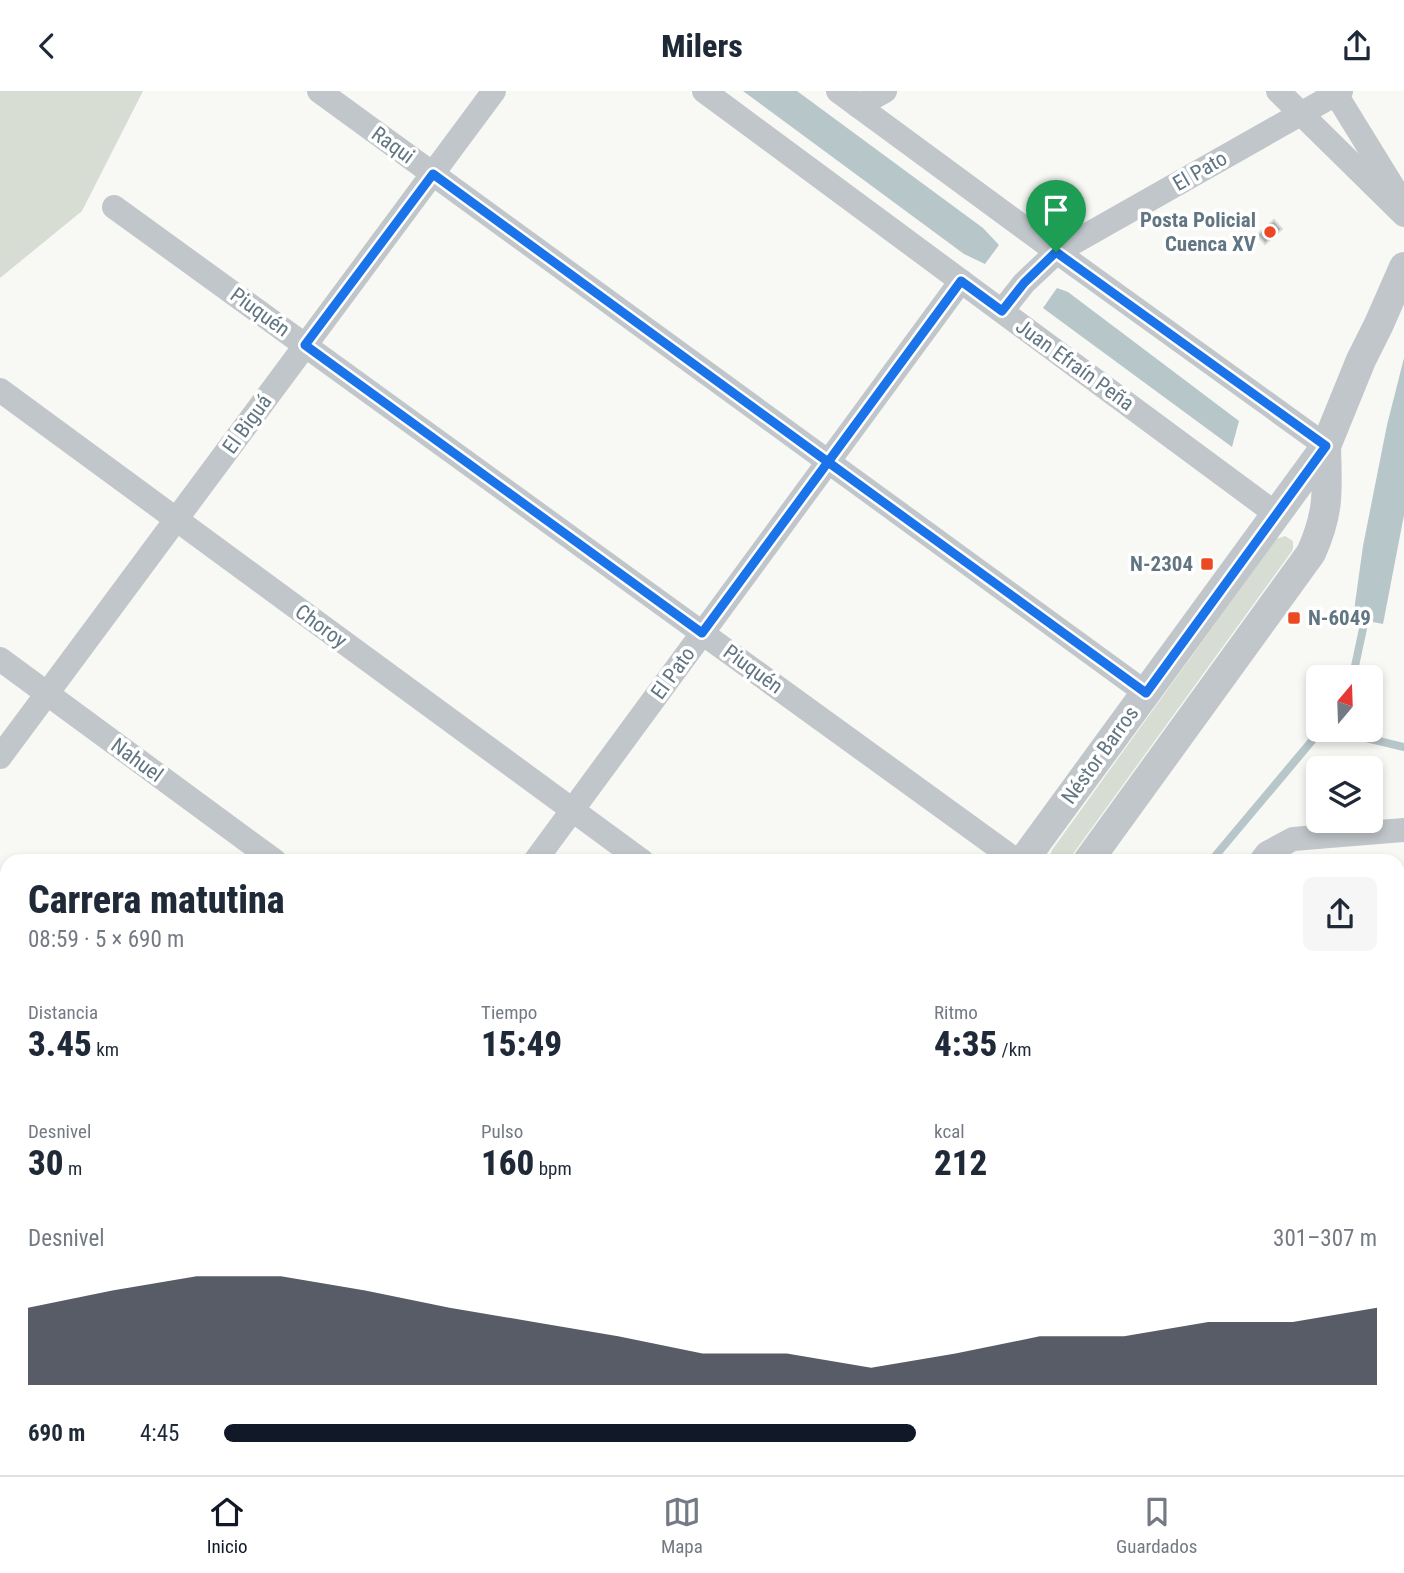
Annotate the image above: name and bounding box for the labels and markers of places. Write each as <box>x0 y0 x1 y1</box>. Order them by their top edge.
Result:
pin <box>1026 180 1086 252</box>
place label: Posta Policial Cuenca XV <box>1140 208 1256 256</box>
marker: Posta Policial Cuenca XV <box>1262 224 1278 240</box>
place label: N-2304 <box>1130 552 1193 576</box>
marker: N-2304 <box>1199 556 1215 572</box>
place label: N-6049 <box>1308 606 1371 630</box>
marker: N-6049 <box>1286 610 1302 626</box>

